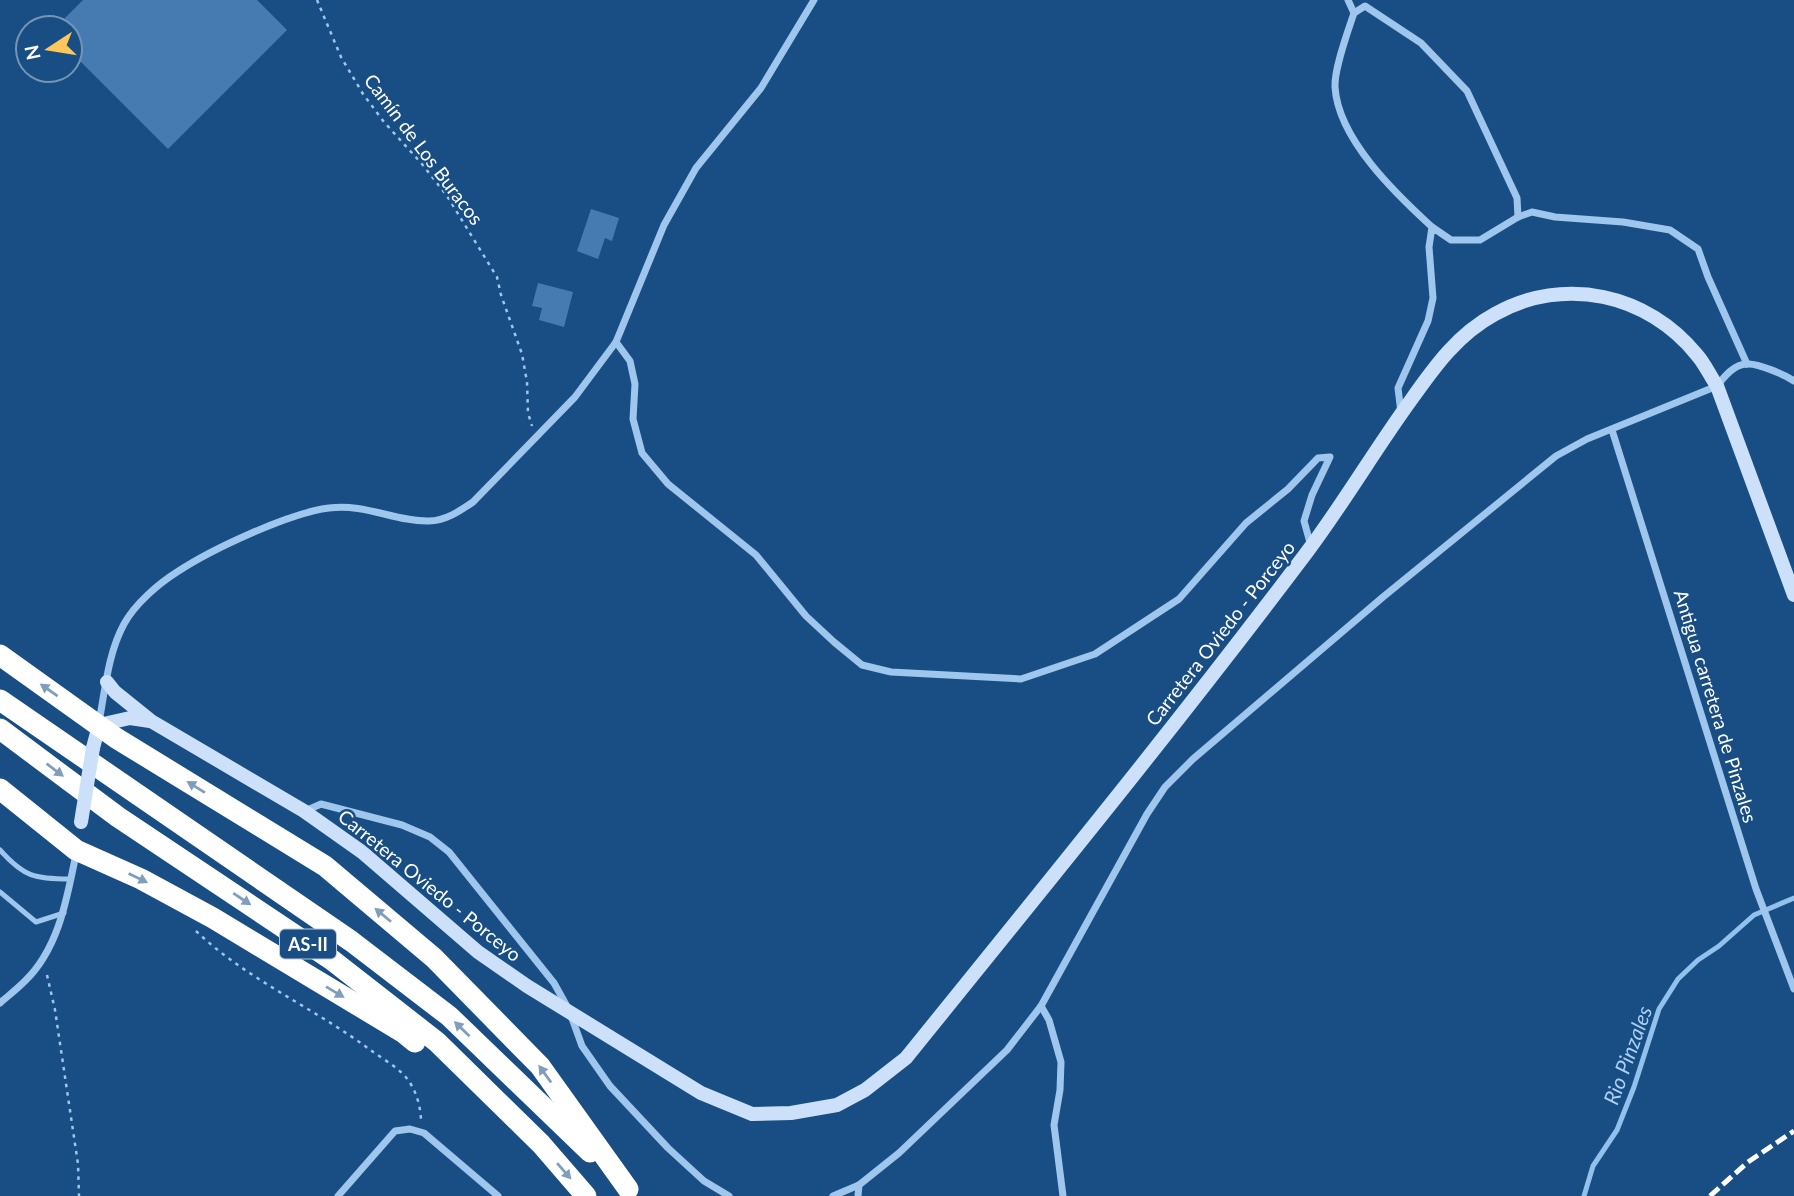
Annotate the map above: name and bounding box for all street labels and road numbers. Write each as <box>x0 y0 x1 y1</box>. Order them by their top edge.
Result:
street label: Camín de Los Buracos <box>360 69 488 229</box>
street label: Carretera Oviedo - Porceyo <box>1141 536 1299 730</box>
street label: Antigua carretera de Pinzales <box>1670 587 1762 825</box>
street label: Carretera Oviedo - Porceyo <box>334 804 526 966</box>
road number: AS-II <box>280 930 336 959</box>

